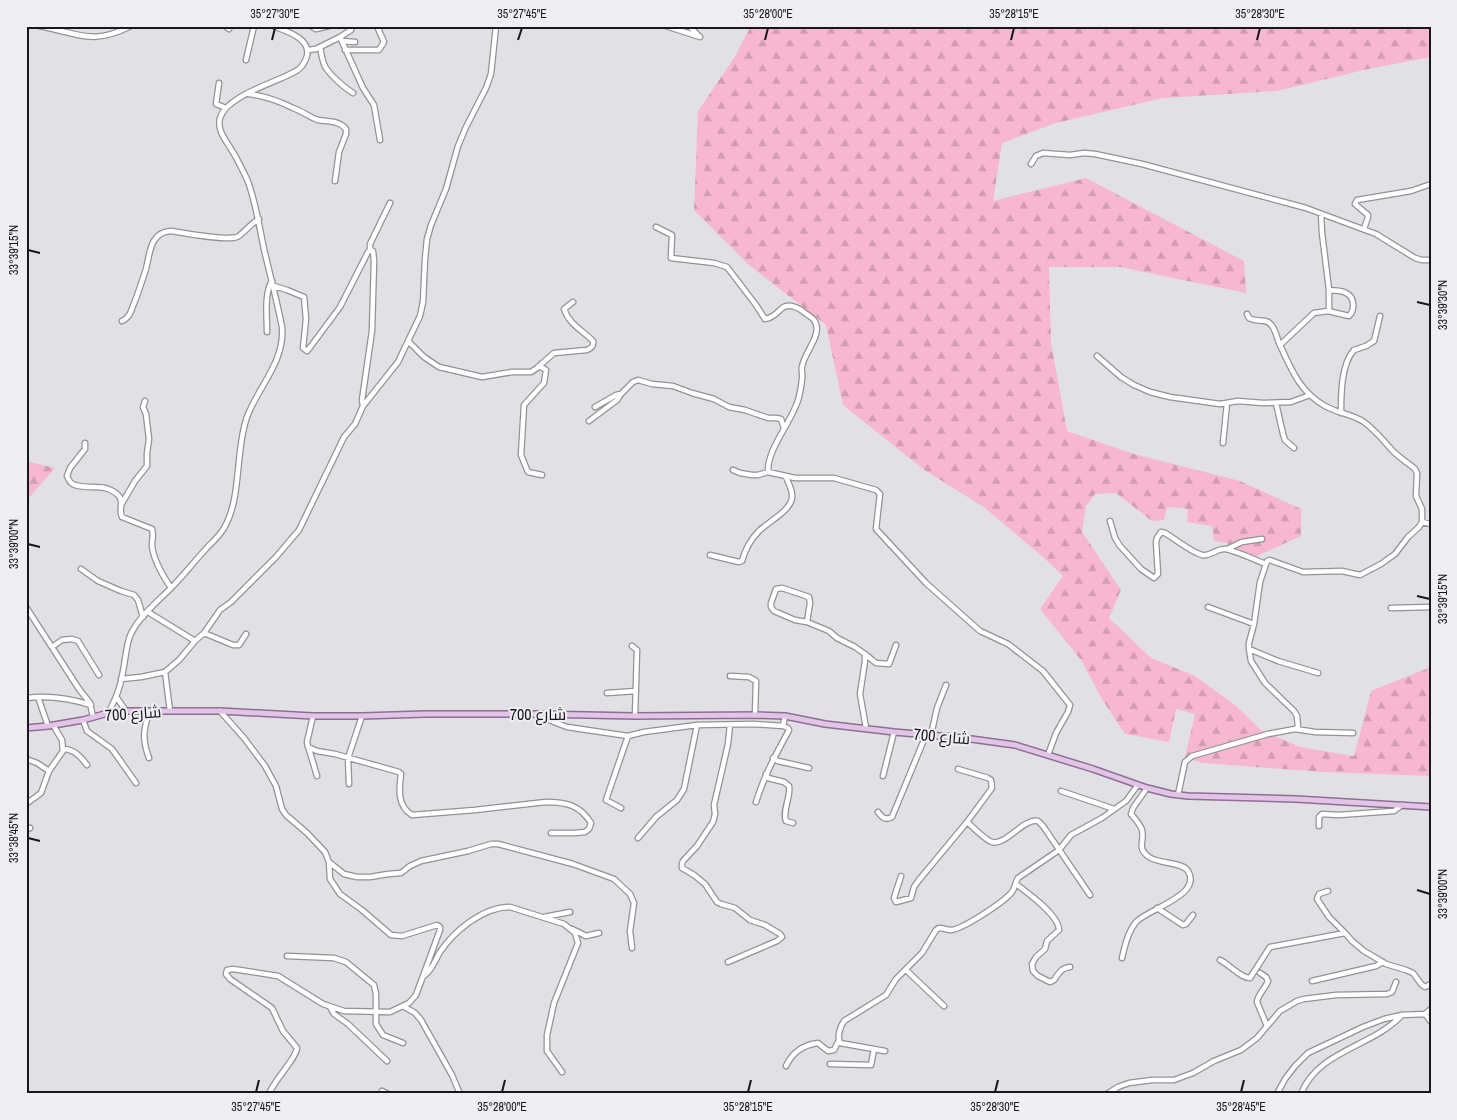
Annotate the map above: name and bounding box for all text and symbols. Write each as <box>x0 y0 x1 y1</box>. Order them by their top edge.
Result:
text: 35°27'30"E <box>250 6 300 22</box>
text: 35°27'45"E <box>497 6 547 22</box>
text: 35°28'00"E <box>743 6 793 22</box>
text: 35°28'15"E <box>989 6 1039 22</box>
text: 35°28'30"E <box>1235 6 1285 22</box>
text: 33°39'15"N <box>6 225 22 275</box>
text: 33°39'30"N <box>1435 280 1451 330</box>
text: 33°39'00"N <box>6 519 22 569</box>
text: 33°39'15"N <box>1435 574 1451 624</box>
street label: شارع 700 <box>104 700 162 727</box>
street label: شارع 700 <box>510 703 566 726</box>
street label: شارع 700 <box>913 723 971 750</box>
text: 33°38'45"N <box>6 813 22 863</box>
text: 33°39'00"N <box>1435 869 1451 919</box>
text: 35°27'45"E <box>231 1099 281 1115</box>
text: 35°28'00"E <box>477 1099 527 1115</box>
text: 35°28'15"E <box>723 1099 773 1115</box>
text: 35°28'30"E <box>970 1099 1020 1115</box>
text: 35°28'45"E <box>1216 1099 1266 1115</box>

